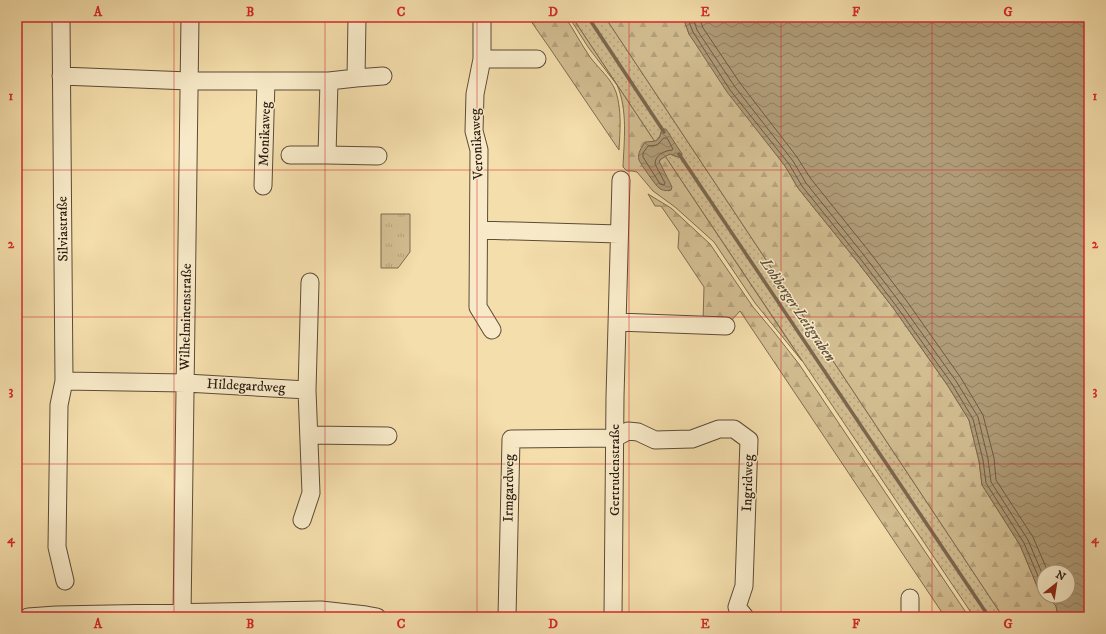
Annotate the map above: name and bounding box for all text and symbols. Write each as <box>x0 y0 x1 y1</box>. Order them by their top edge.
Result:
text: A <box>93 4 103 20</box>
text: B <box>246 4 254 20</box>
text: C <box>397 4 406 20</box>
text: D <box>548 4 558 20</box>
text: E <box>700 4 710 20</box>
text: F <box>852 4 861 20</box>
text: G <box>1003 4 1013 20</box>
text: 1 <box>9 88 14 104</box>
text: 1 <box>1093 88 1098 104</box>
street label: Monikaweg <box>255 101 275 167</box>
street label: Veronikaweg <box>466 108 488 181</box>
street label: Silviastraße <box>53 196 73 262</box>
text: 2 <box>8 236 15 252</box>
text: 2 <box>1092 236 1099 252</box>
water label: Lohberger Leitgraben <box>756 254 840 366</box>
street label: Wilhelminenstraße <box>176 263 196 372</box>
street label: Hildegardweg <box>206 375 286 397</box>
text: 3 <box>9 383 14 399</box>
text: 3 <box>1093 383 1098 399</box>
street label: Gertrudenstraße <box>606 424 624 516</box>
street label: Irmgardweg <box>499 454 519 522</box>
street label: Ingridweg <box>738 454 758 512</box>
text: 4 <box>6 531 15 548</box>
text: 4 <box>1090 531 1099 548</box>
north arrow <box>1036 564 1076 604</box>
text: N <box>1053 568 1068 585</box>
text: A <box>93 616 103 632</box>
text: B <box>246 616 254 632</box>
text: C <box>397 616 406 632</box>
text: D <box>548 616 558 632</box>
text: E <box>700 616 710 632</box>
text: F <box>852 616 861 632</box>
text: G <box>1003 616 1013 632</box>

